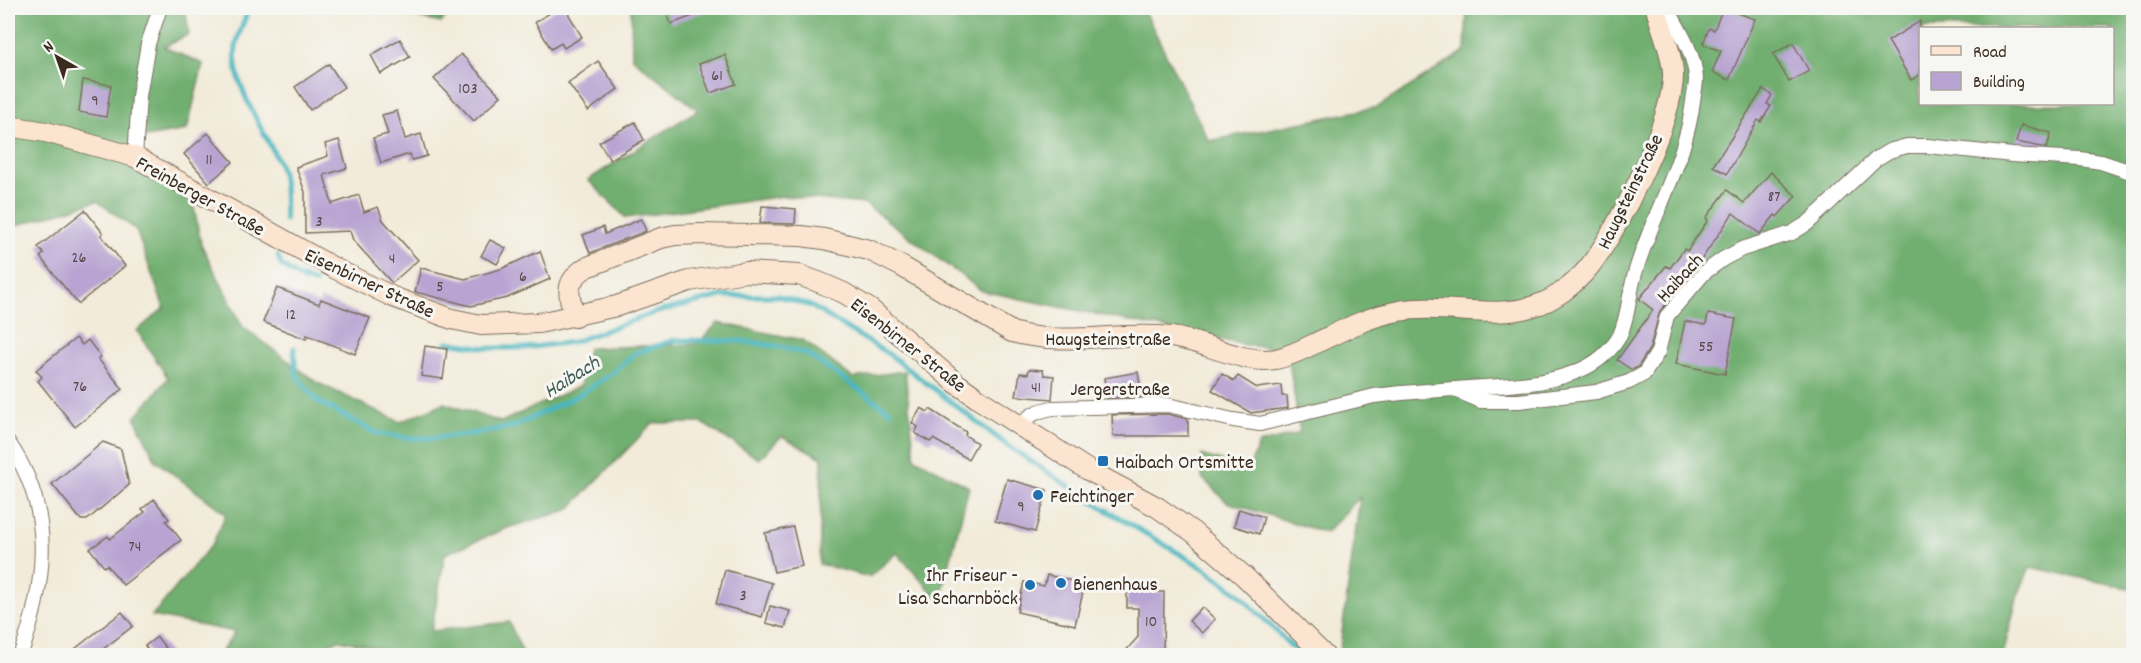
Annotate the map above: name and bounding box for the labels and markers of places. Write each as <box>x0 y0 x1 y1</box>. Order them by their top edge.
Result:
place label: Haibach Ortsmitte <box>1115 450 1254 478</box>
marker: Haibach Ortsmitte <box>1096 454 1110 468</box>
place label: Feichtinger <box>1050 484 1134 512</box>
marker: Feichtinger <box>1031 488 1045 502</box>
place label: Ihr Friseur - Lisa Scharnböck <box>898 563 1018 614</box>
place label: Bienenhaus <box>1073 572 1158 600</box>
marker: Bienenhaus <box>1054 576 1068 590</box>
marker: Ihr Friseur - Lisa Scharnböck <box>1023 578 1037 592</box>

